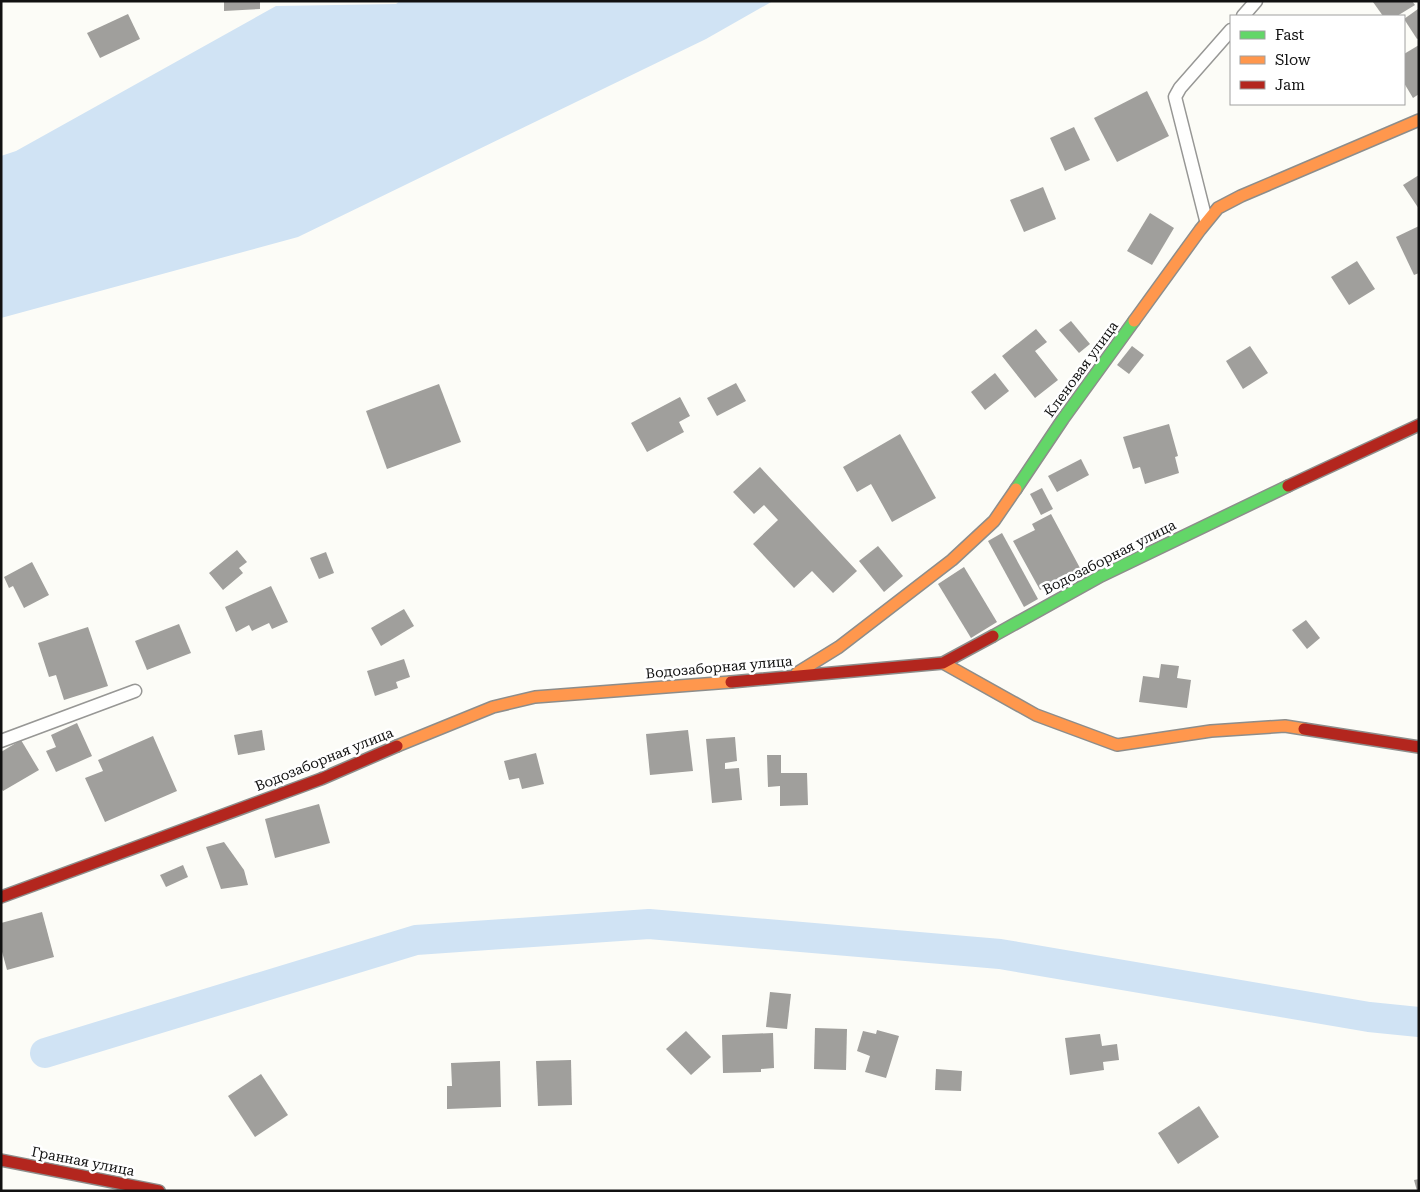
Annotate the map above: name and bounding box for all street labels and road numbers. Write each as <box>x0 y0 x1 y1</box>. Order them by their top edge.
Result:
street label: Кленовая улица <box>1041 318 1121 420</box>
street label: Водозаборная улица <box>1040 516 1179 598</box>
street label: Водозаборная улица <box>645 653 793 681</box>
street label: Водозаборная улица <box>253 724 396 794</box>
street label: Гранная улица <box>30 1143 136 1179</box>

